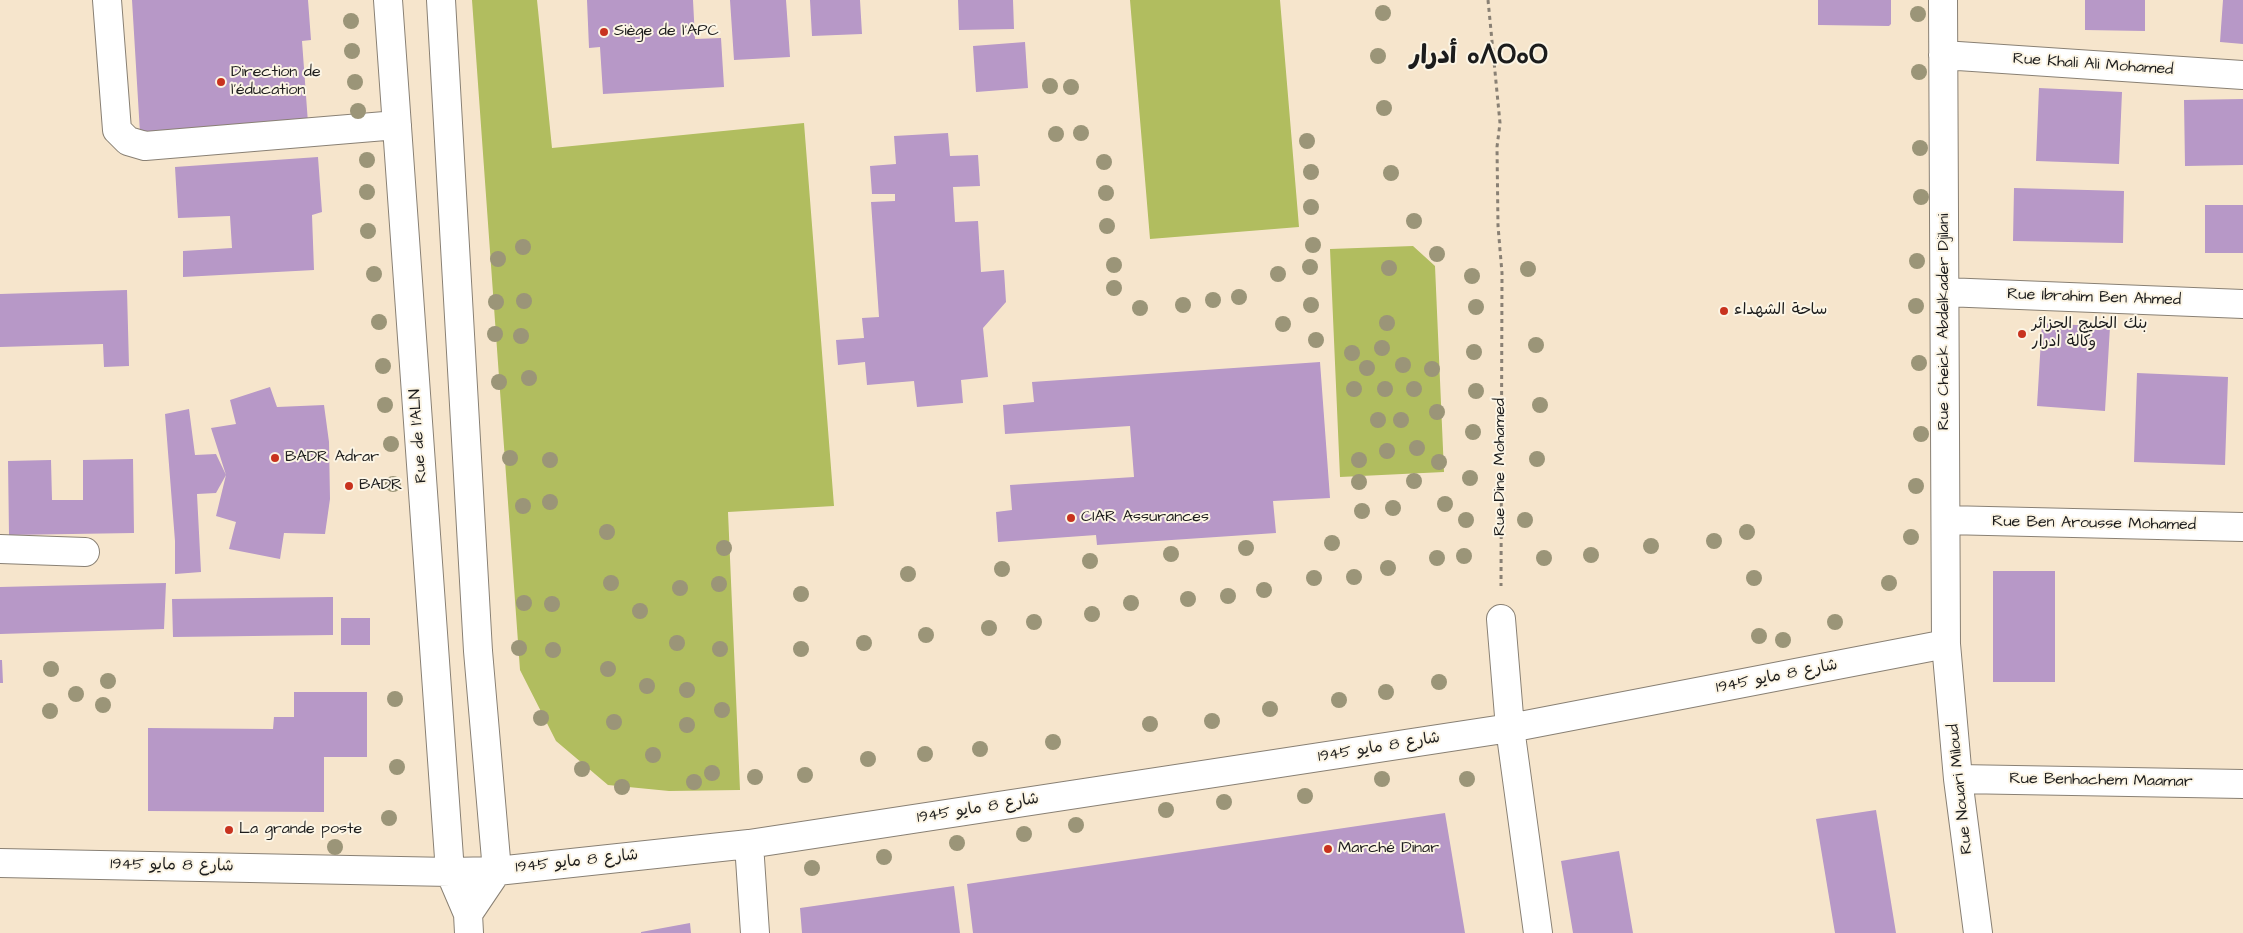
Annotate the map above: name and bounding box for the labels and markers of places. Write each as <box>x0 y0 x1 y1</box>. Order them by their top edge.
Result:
place label: Siège de l'APC <box>614 22 719 42</box>
marker: Siège de l'APC <box>598 26 610 38</box>
place label: Direction de l'éducation <box>231 63 321 101</box>
marker: Direction de l'éducation <box>215 76 227 88</box>
place label: ساحة الشهداء <box>1734 301 1827 321</box>
marker: ساحة الشهداء <box>1718 305 1730 317</box>
place label: بنك الخليج الجزائر وكالة ادرار <box>2032 315 2147 353</box>
marker: بنك الخليج الجزائر وكالة ادرار <box>2016 328 2028 340</box>
place label: BADR Adrar <box>285 448 379 468</box>
marker: BADR Adrar <box>269 452 281 464</box>
place label: BADR <box>359 476 402 496</box>
marker: BADR <box>343 480 355 492</box>
place label: CIAR Assurances <box>1081 508 1209 528</box>
marker: CIAR Assurances <box>1065 512 1077 524</box>
place label: La grande poste <box>239 820 362 840</box>
marker: La grande poste <box>223 824 235 836</box>
place label: Marché Dinar <box>1338 839 1439 859</box>
marker: Marché Dinar <box>1322 843 1334 855</box>

